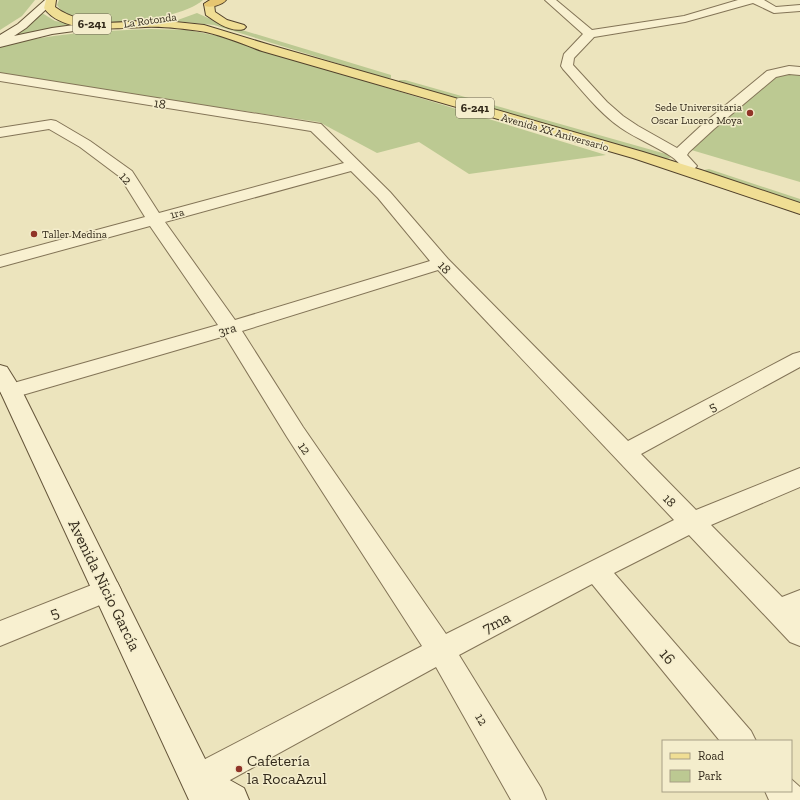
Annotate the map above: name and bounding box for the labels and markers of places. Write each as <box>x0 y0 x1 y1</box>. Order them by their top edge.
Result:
place label: Sede Universitaria Oscar Lucero Moya <box>651 101 743 127</box>
marker: Sede Universitaria Oscar Lucero Moya <box>745 108 755 118</box>
place label: Taller Medina <box>42 228 108 241</box>
marker: Taller Medina <box>29 229 39 239</box>
place label: Cafetería la RocaAzul <box>247 751 327 788</box>
marker: Cafetería la RocaAzul <box>234 764 244 774</box>

